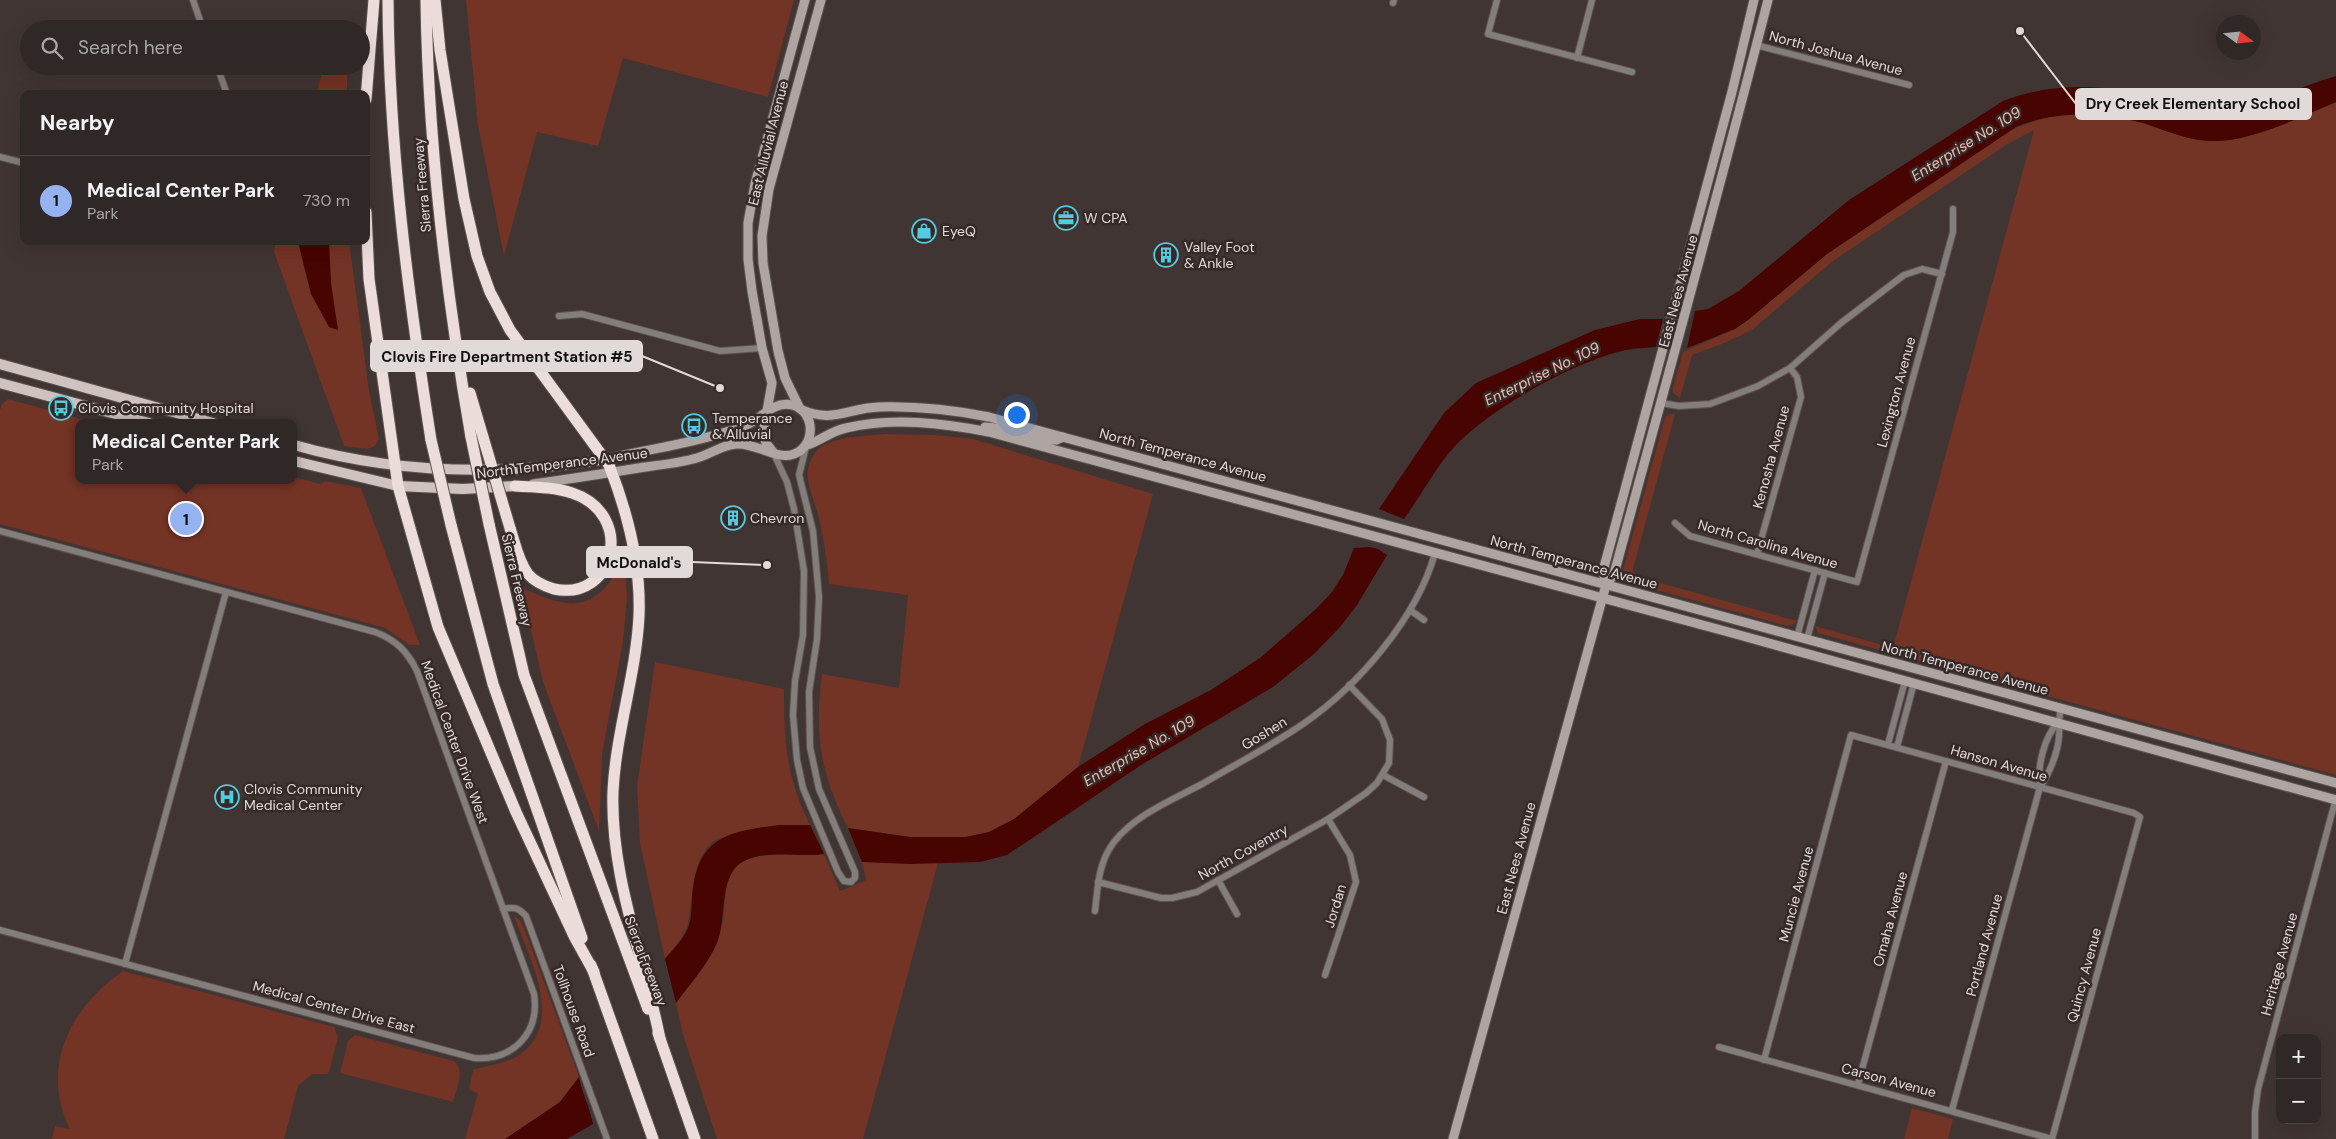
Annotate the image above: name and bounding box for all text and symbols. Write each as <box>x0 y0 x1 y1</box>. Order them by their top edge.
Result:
north arrow <box>2216 15 2261 60</box>
search box <box>20 20 370 75</box>
street label: North Joshua Avenue <box>1767 26 1905 80</box>
icon: search <box>38 34 66 62</box>
text: Search here <box>78 35 183 60</box>
street label: East Alluvial Avenue <box>744 79 792 207</box>
callout: Dry Creek Elementary School <box>2076 89 2311 119</box>
text: Dry Creek Elementary School <box>2086 94 2300 114</box>
water label: Enterprise No. 109 <box>1907 102 2025 186</box>
text: Nearby <box>40 109 114 137</box>
street label: Sierra Freeway <box>409 137 435 233</box>
text: Medical Center Park <box>87 178 275 203</box>
text: 1 <box>53 190 59 211</box>
text: 730 m <box>303 190 350 211</box>
text: Park <box>87 203 119 224</box>
office icon: W CPA <box>1053 205 1079 231</box>
place label: W CPA <box>1084 209 1128 227</box>
shop icon: EyeQ <box>911 218 937 244</box>
place label: EyeQ <box>942 222 976 240</box>
street label: East Nees Avenue <box>1654 233 1702 349</box>
place label: Valley Foot & Ankle <box>1184 238 1255 272</box>
building icon: Valley Foot & Ankle <box>1153 242 1179 268</box>
street label: Lexington Avenue <box>1873 335 1919 449</box>
water label: Enterprise No. 109 <box>1481 337 1603 411</box>
callout: Clovis Fire Department Station #5 <box>371 341 642 371</box>
text: Clovis Fire Department Station #5 <box>381 347 633 367</box>
bus stop icon: Clovis Community Hospital <box>48 395 74 421</box>
place label: Clovis Community Hospital <box>78 399 254 417</box>
your location <box>1004 402 1030 428</box>
street label: Kenosha Avenue <box>1749 403 1793 511</box>
place label: Temperance & Alluvial <box>712 409 793 443</box>
bus stop icon: Temperance & Alluvial <box>681 413 707 439</box>
popup <box>75 419 297 484</box>
street label: North Temperance Avenue <box>1097 424 1269 486</box>
text: Medical Center Park <box>92 429 280 454</box>
street label: North Temperance Avenue <box>475 444 649 482</box>
text: Park <box>92 454 124 475</box>
pin: 1 <box>170 500 202 538</box>
building icon: Chevron <box>720 505 746 531</box>
place label: Chevron <box>750 509 804 527</box>
street label: North Carolina Avenue <box>1696 515 1840 573</box>
street label: North Temperance Avenue <box>1488 531 1660 593</box>
street label: Sierra Freeway <box>498 532 536 628</box>
callout: McDonald's <box>587 547 692 577</box>
text: McDonald's <box>597 553 681 573</box>
street label: North Temperance Avenue <box>1879 637 2051 699</box>
street label: Medical Center Drive West <box>417 658 493 826</box>
water label: Enterprise No. 109 <box>1079 711 1199 791</box>
street label: Goshen <box>1238 712 1290 754</box>
street label: Hanson Avenue <box>1949 741 2050 785</box>
place label: Clovis Community Medical Center <box>244 780 363 814</box>
hospital icon: Clovis Community Medical Center <box>214 784 240 810</box>
street label: East Nees Avenue <box>1492 800 1540 916</box>
street label: North Coventry <box>1195 820 1291 884</box>
street label: Muncie Avenue <box>1775 844 1817 944</box>
street label: Omaha Avenue <box>1869 869 1911 969</box>
street label: Jordan <box>1320 882 1350 930</box>
street label: Portland Avenue <box>1962 892 2006 998</box>
street label: Heritage Avenue <box>2257 910 2301 1017</box>
street label: Sierra Freeway <box>621 914 671 1009</box>
street label: Quincy Avenue <box>2063 926 2105 1024</box>
street label: Tollhouse Road <box>549 962 599 1060</box>
street label: Medical Center Drive East <box>251 977 417 1037</box>
map controls <box>2276 1034 2321 1124</box>
button: + <box>2276 1034 2321 1079</box>
street label: Carson Avenue <box>1840 1059 1938 1101</box>
button: − <box>2276 1079 2321 1124</box>

